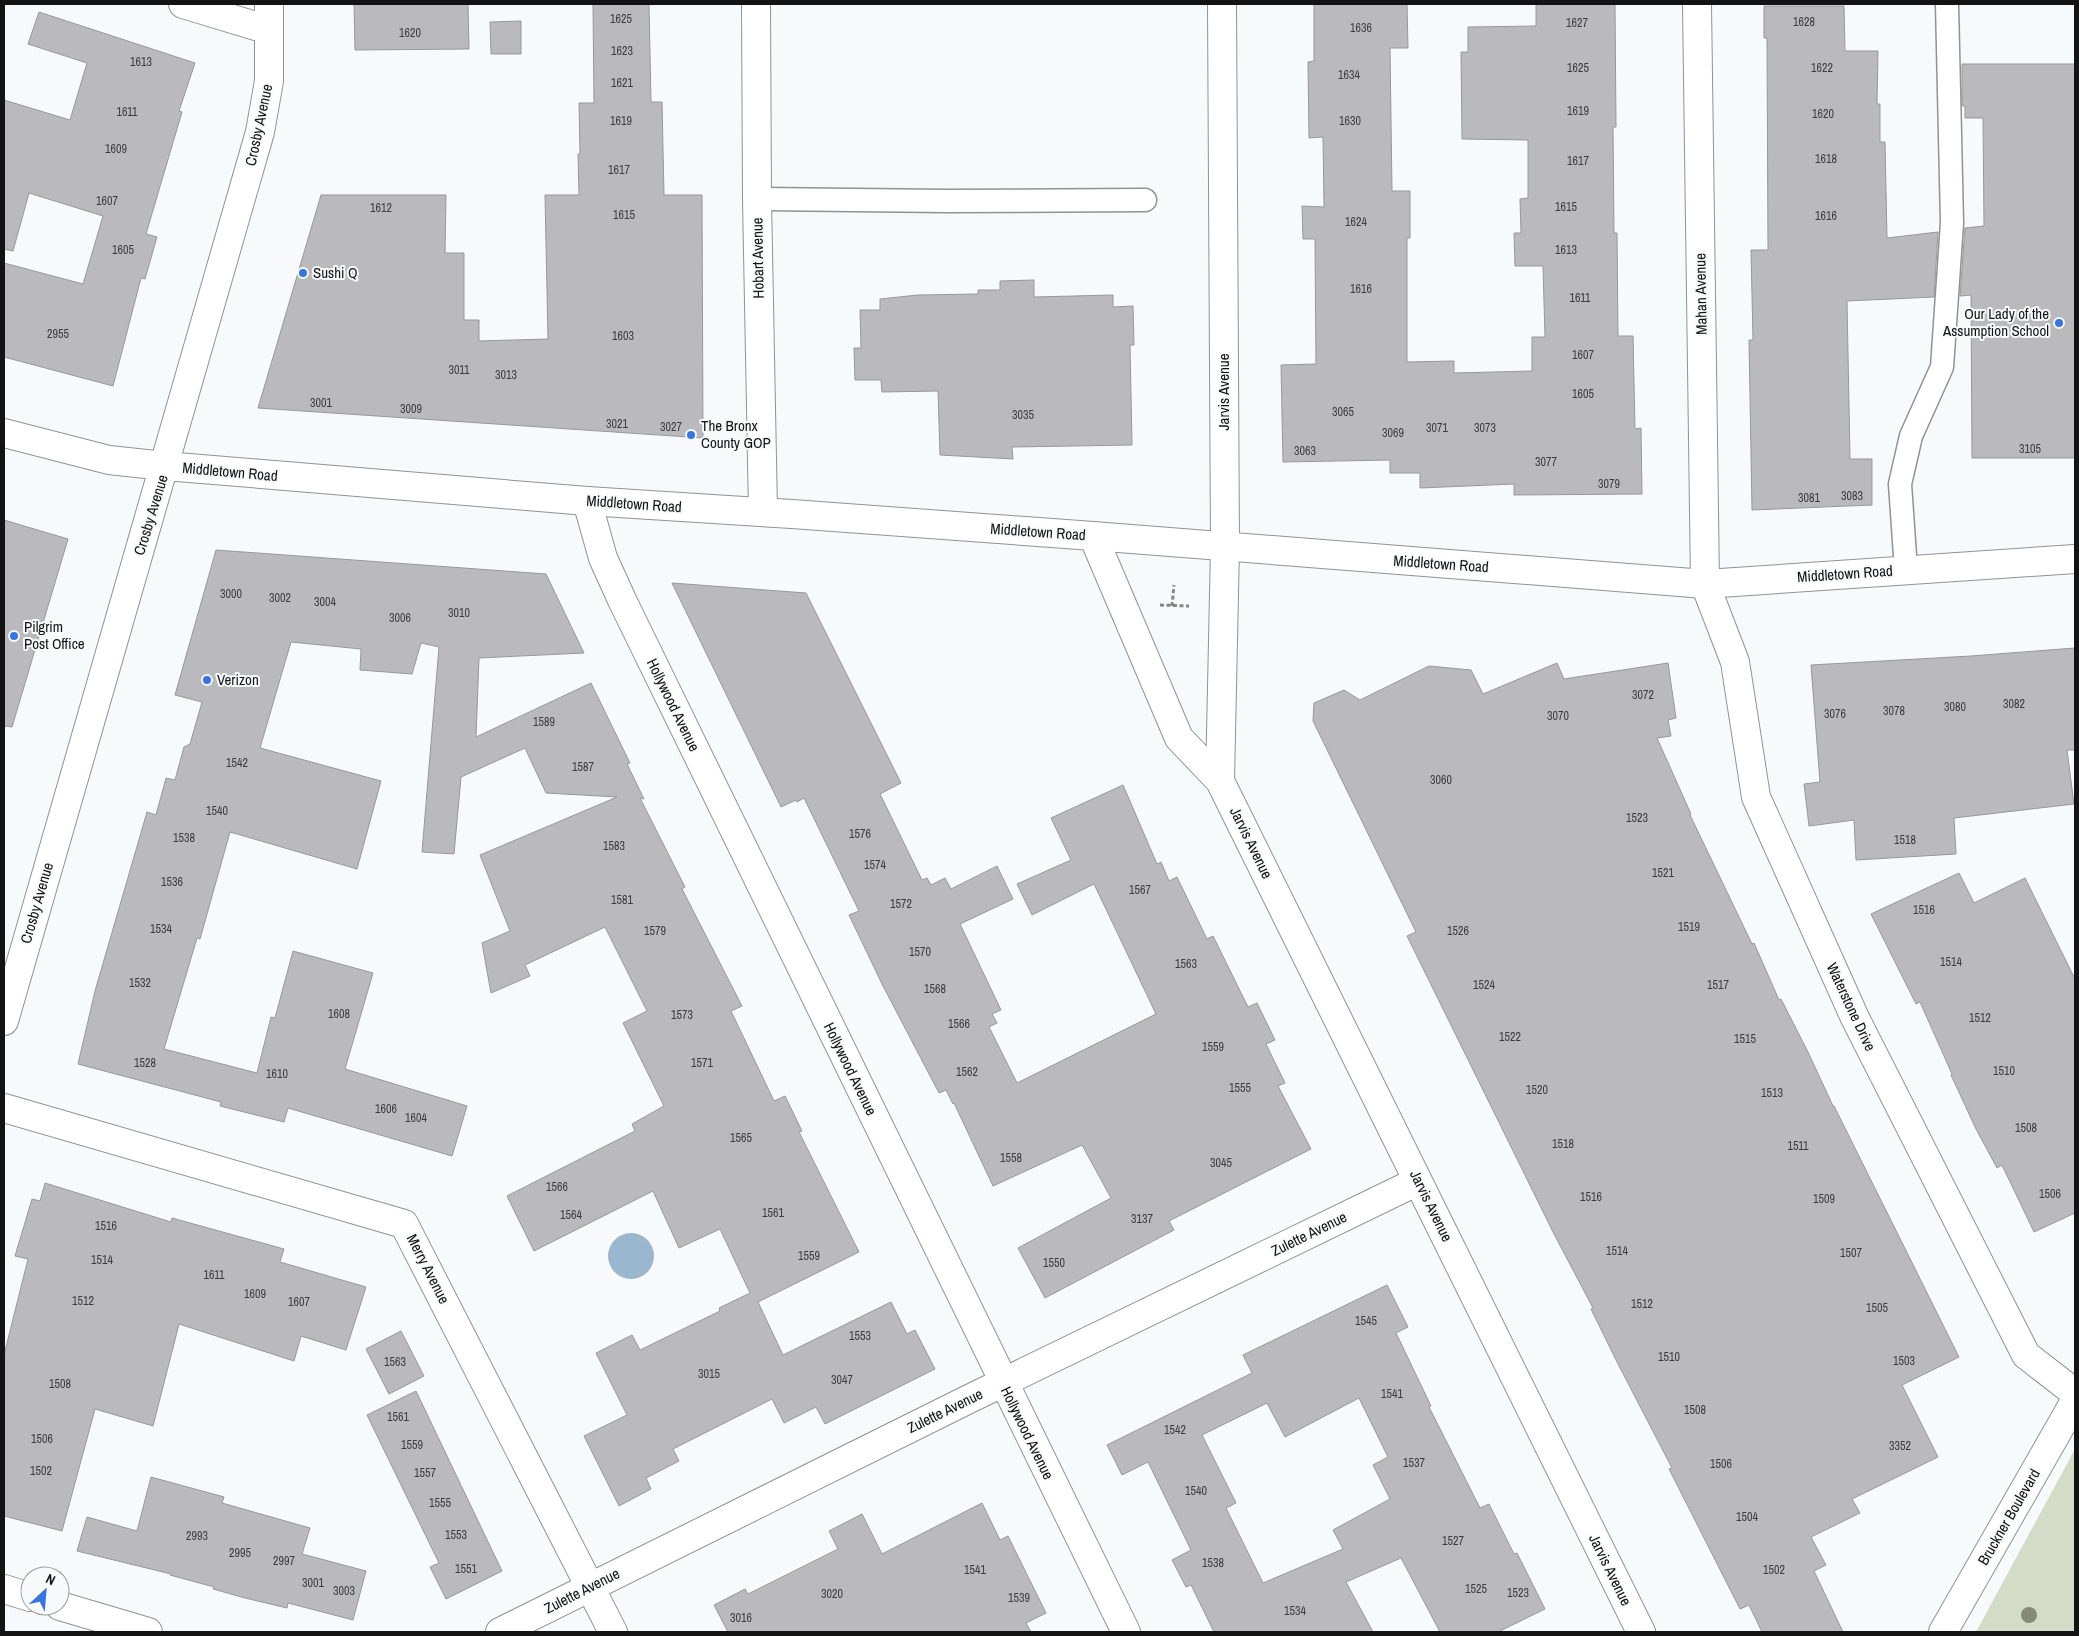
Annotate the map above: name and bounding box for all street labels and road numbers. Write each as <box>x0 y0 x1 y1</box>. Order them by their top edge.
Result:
street label: Crosby Avenue <box>240 82 277 168</box>
street label: Hobart Avenue <box>746 217 769 299</box>
street label: Mahan Avenue <box>1689 253 1712 335</box>
street label: Jarvis Avenue <box>1213 353 1234 431</box>
street label: Middletown Road <box>181 457 279 486</box>
street label: Crosby Avenue <box>128 472 173 558</box>
street label: Middletown Road <box>586 490 683 517</box>
street label: Middletown Road <box>990 518 1087 545</box>
street label: Middletown Road <box>1393 550 1490 577</box>
street label: Middletown Road <box>1796 560 1893 587</box>
street label: Hollywood Avenue <box>642 655 705 755</box>
street label: Jarvis Avenue <box>1225 804 1278 882</box>
street label: Crosby Avenue <box>15 860 58 946</box>
street label: Waterstone Drive <box>1822 959 1881 1055</box>
street label: Hollywood Avenue <box>819 1019 882 1119</box>
street label: Jarvis Avenue <box>1405 1167 1458 1245</box>
street label: Zulette Avenue <box>1267 1206 1350 1261</box>
street label: Merry Avenue <box>402 1230 455 1307</box>
street label: Zulette Avenue <box>903 1383 986 1438</box>
street label: Hollywood Avenue <box>996 1383 1059 1483</box>
street label: Bruckner Boulevard <box>1972 1465 2045 1569</box>
street label: Jarvis Avenue <box>1584 1531 1637 1609</box>
street label: Zulette Avenue <box>541 1563 623 1618</box>

